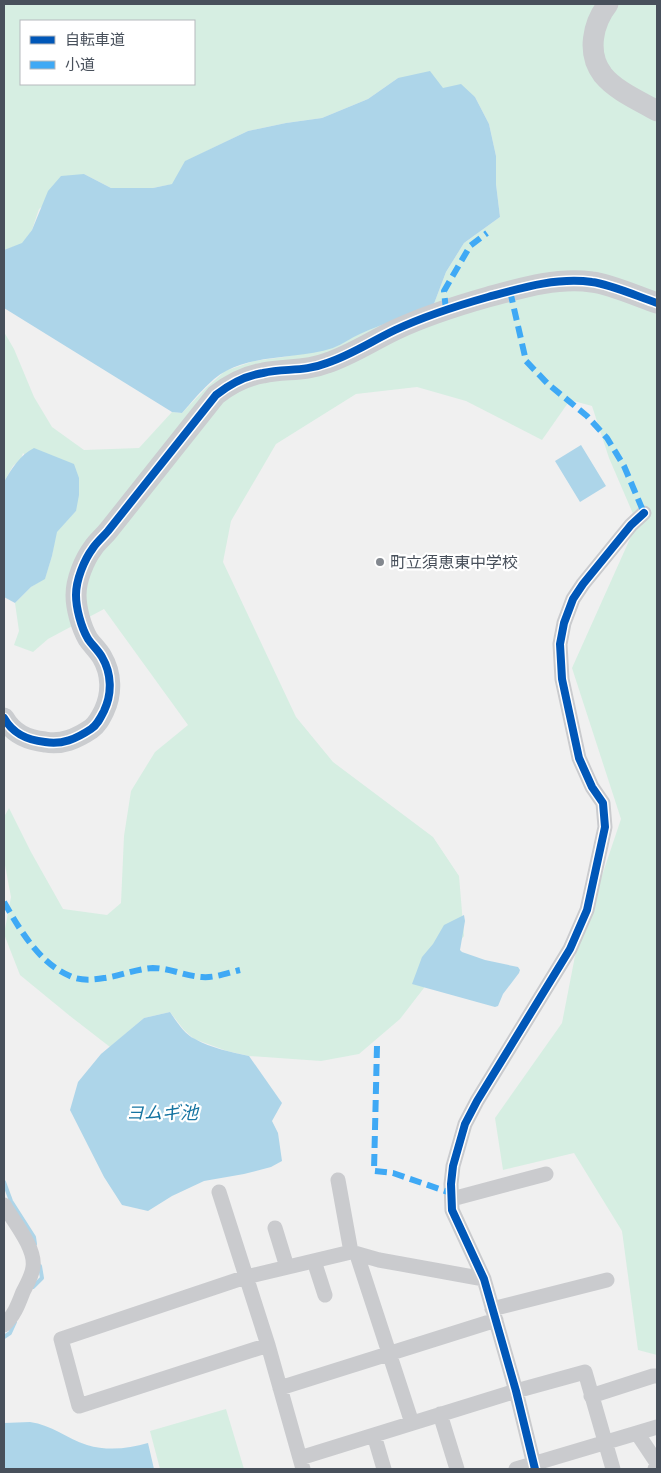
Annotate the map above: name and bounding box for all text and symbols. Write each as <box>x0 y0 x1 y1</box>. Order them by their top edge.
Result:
legend <box>20 20 195 85</box>
text: 自転車道 <box>65 30 125 50</box>
text: 小道 <box>65 55 95 75</box>
place label: 町立須恵東中学校 <box>390 552 518 574</box>
marker: 町立須恵東中学校 <box>374 556 386 568</box>
water label: ヨムギ池 <box>126 1101 200 1125</box>

